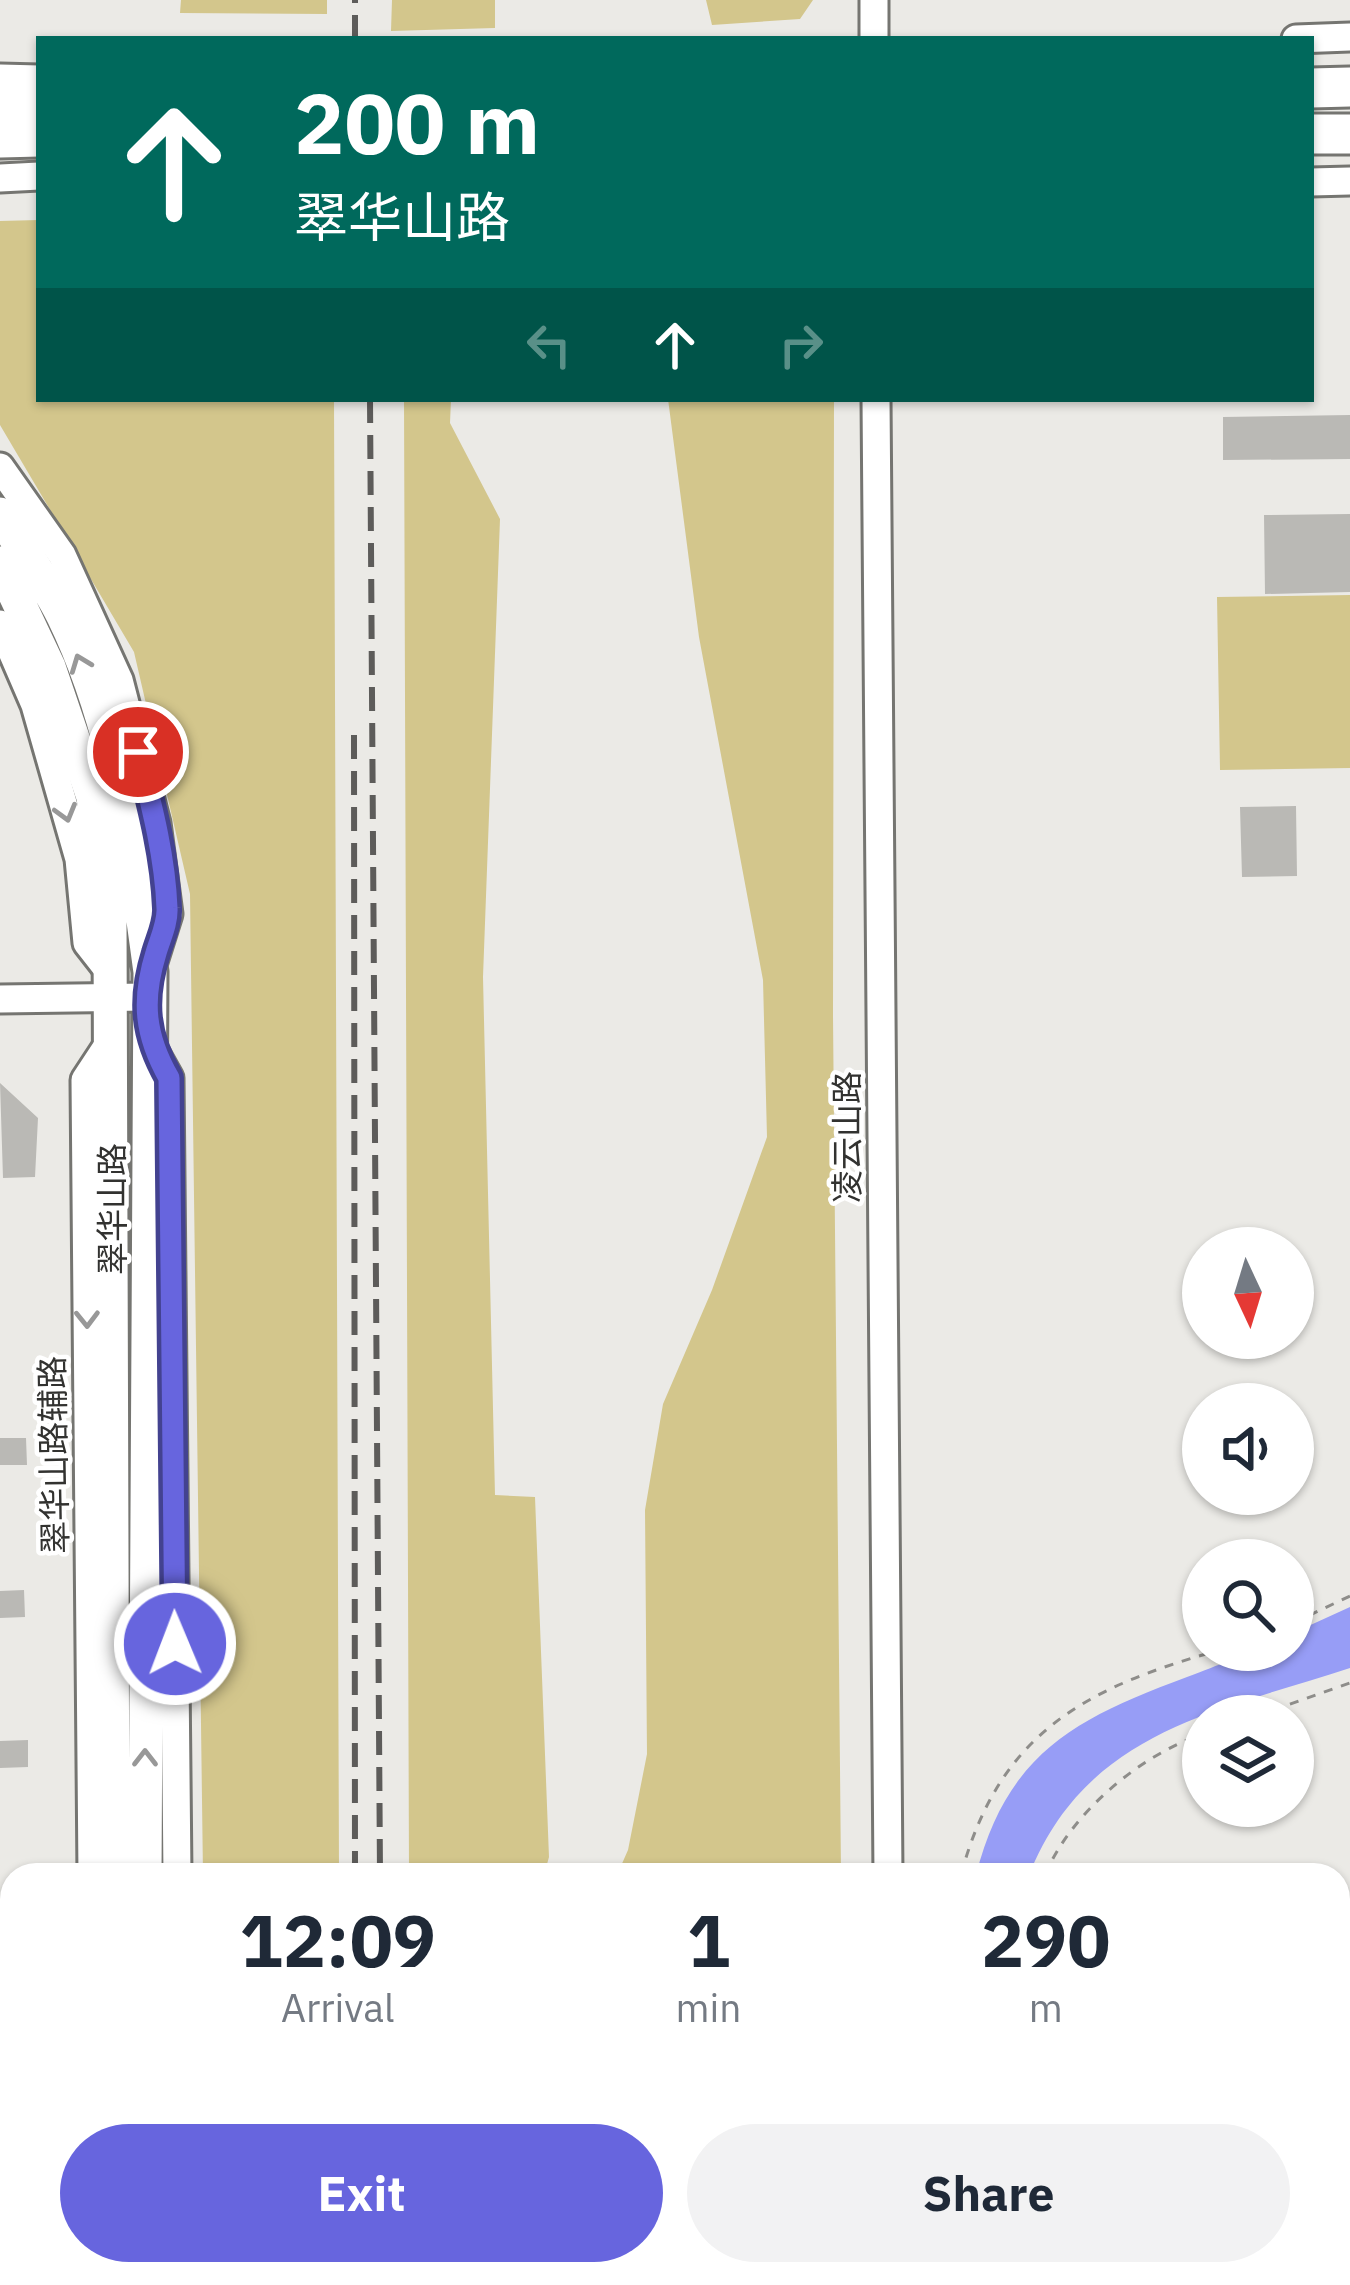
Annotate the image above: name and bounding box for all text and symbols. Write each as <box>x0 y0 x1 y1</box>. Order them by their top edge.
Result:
text: 200 m <box>294 68 540 177</box>
icon: ahead <box>96 84 252 240</box>
text: 翠华山路 <box>294 182 510 252</box>
icon: left <box>516 312 582 378</box>
icon: ahead <box>642 312 708 378</box>
icon: right <box>768 312 834 378</box>
one-way arrow <box>70 654 95 675</box>
pin <box>87 701 189 803</box>
icon: arrive <box>105 719 171 785</box>
one-way arrow <box>51 802 76 823</box>
street label: 凌云山路 <box>825 1071 868 1203</box>
street label: 翠华山路 <box>90 1143 133 1275</box>
north arrow <box>1182 1227 1314 1359</box>
map controls <box>1182 1227 1314 1827</box>
one-way arrow <box>74 1311 100 1329</box>
street label: 翠华山路辅路 <box>30 1356 76 1554</box>
button: sound <box>1182 1383 1314 1515</box>
button: search <box>1182 1539 1314 1671</box>
position arrow <box>112 1581 238 1707</box>
button: layers <box>1182 1695 1314 1827</box>
one-way arrow <box>132 1748 158 1767</box>
text: 12:09 <box>239 1893 436 1987</box>
text: 1 <box>687 1893 730 1987</box>
text: 290 <box>981 1893 1111 1987</box>
text: Arrival <box>281 1982 395 2033</box>
text: min <box>676 1982 741 2033</box>
text: m <box>1029 1982 1063 2033</box>
button: Exit <box>60 2124 663 2262</box>
button: Share <box>687 2124 1290 2262</box>

